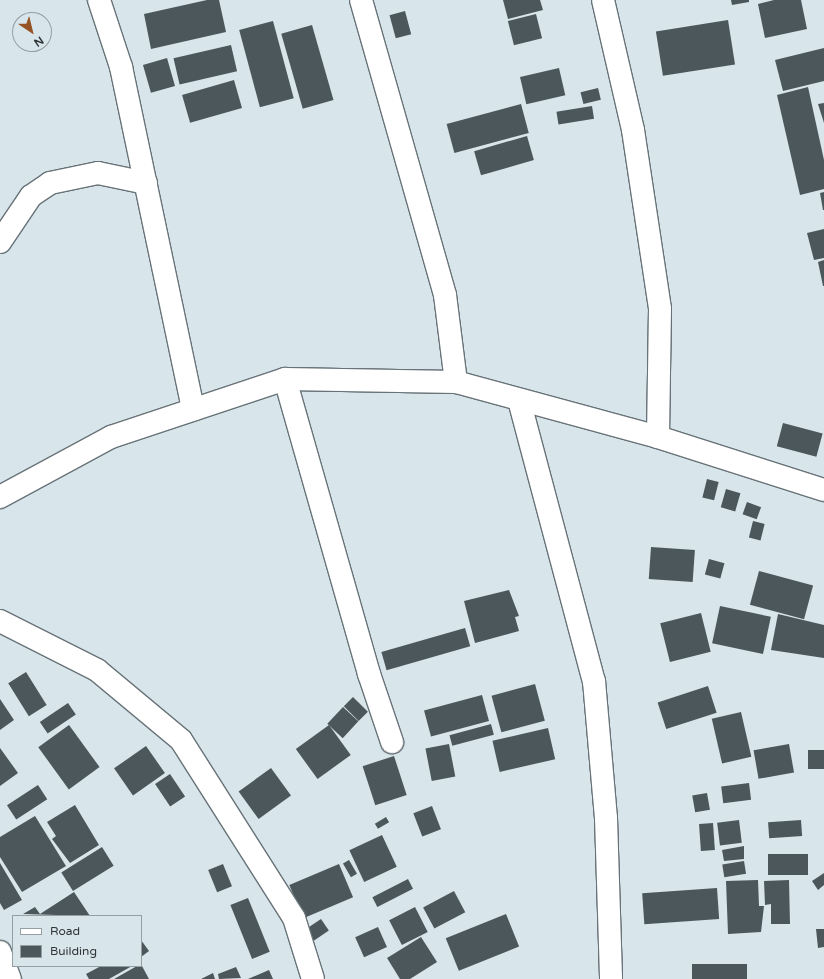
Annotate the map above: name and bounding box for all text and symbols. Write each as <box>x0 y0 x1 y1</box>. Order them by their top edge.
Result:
north arrow <box>12 12 52 52</box>
text: N <box>31 34 46 49</box>
legend <box>12 915 142 967</box>
text: Road <box>50 924 80 938</box>
text: Building <box>50 944 97 958</box>

